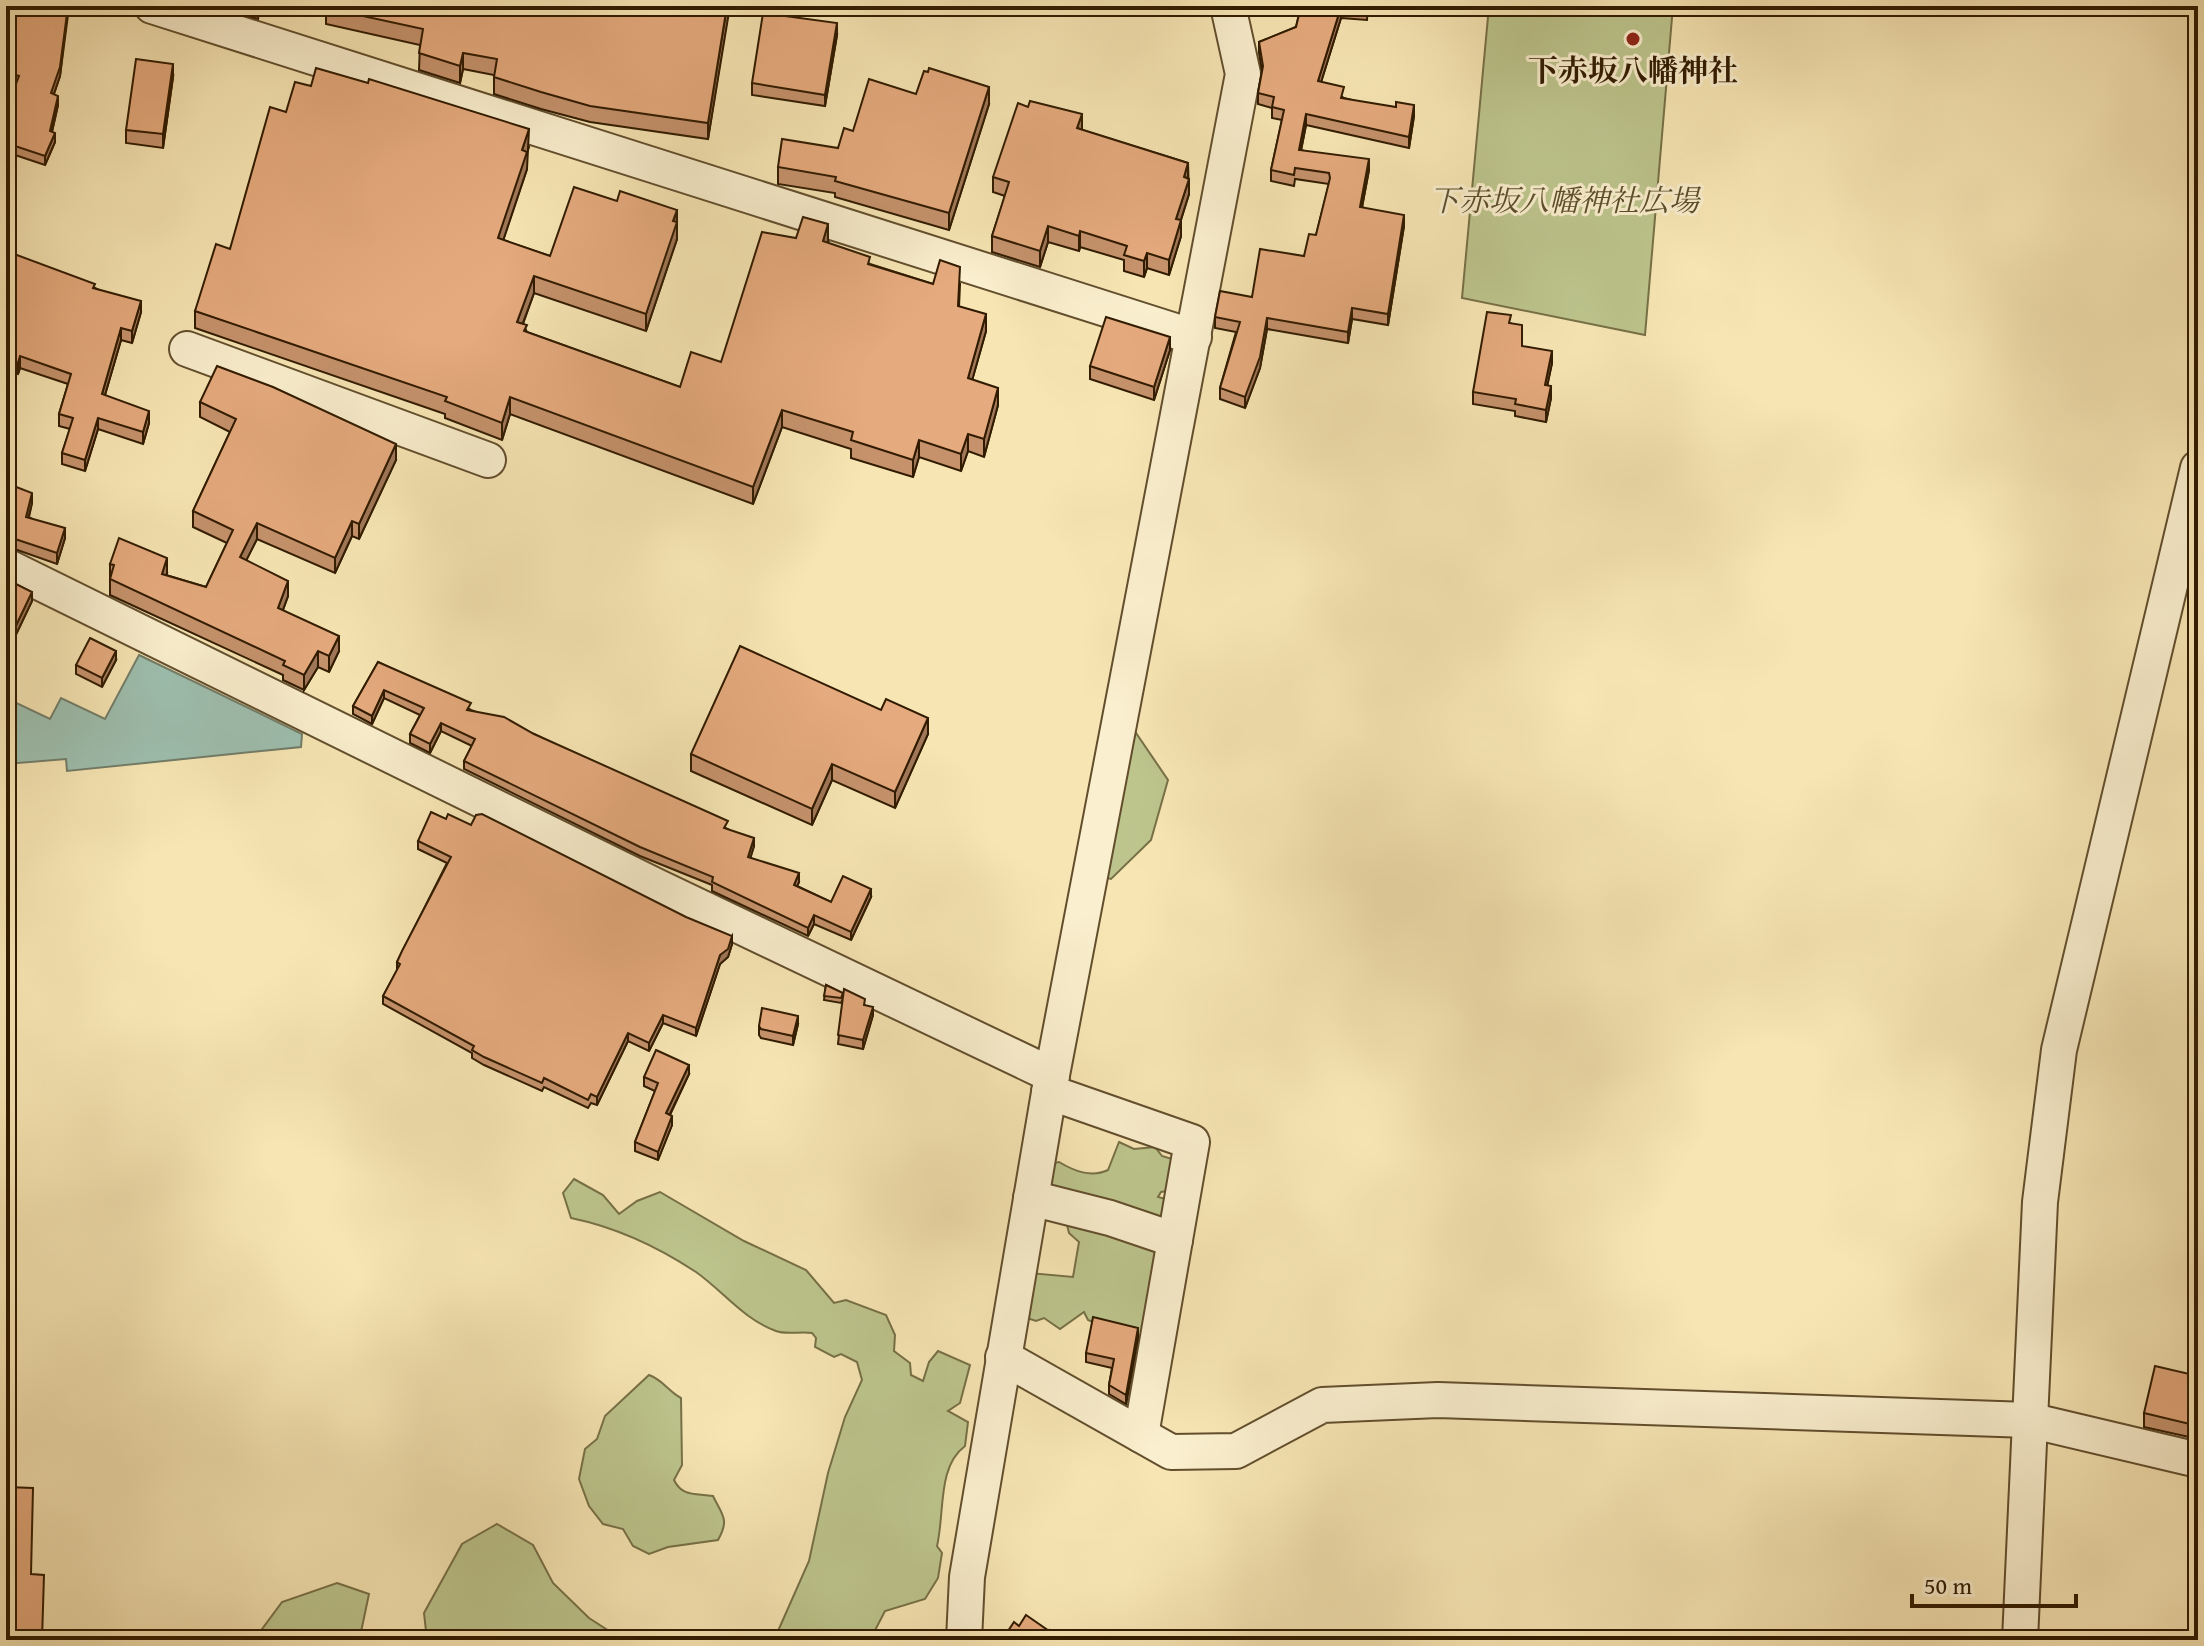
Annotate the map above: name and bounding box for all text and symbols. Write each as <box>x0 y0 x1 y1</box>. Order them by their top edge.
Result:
marker: 下赤坂八幡神社 <box>1624 30 1642 48</box>
place label: 下赤坂八幡神社 <box>1528 48 1738 92</box>
park label: 下赤坂八幡神社広場 <box>1429 178 1702 222</box>
scale bar <box>1912 1558 2076 1608</box>
text: 50 m <box>1924 1568 1972 1603</box>

